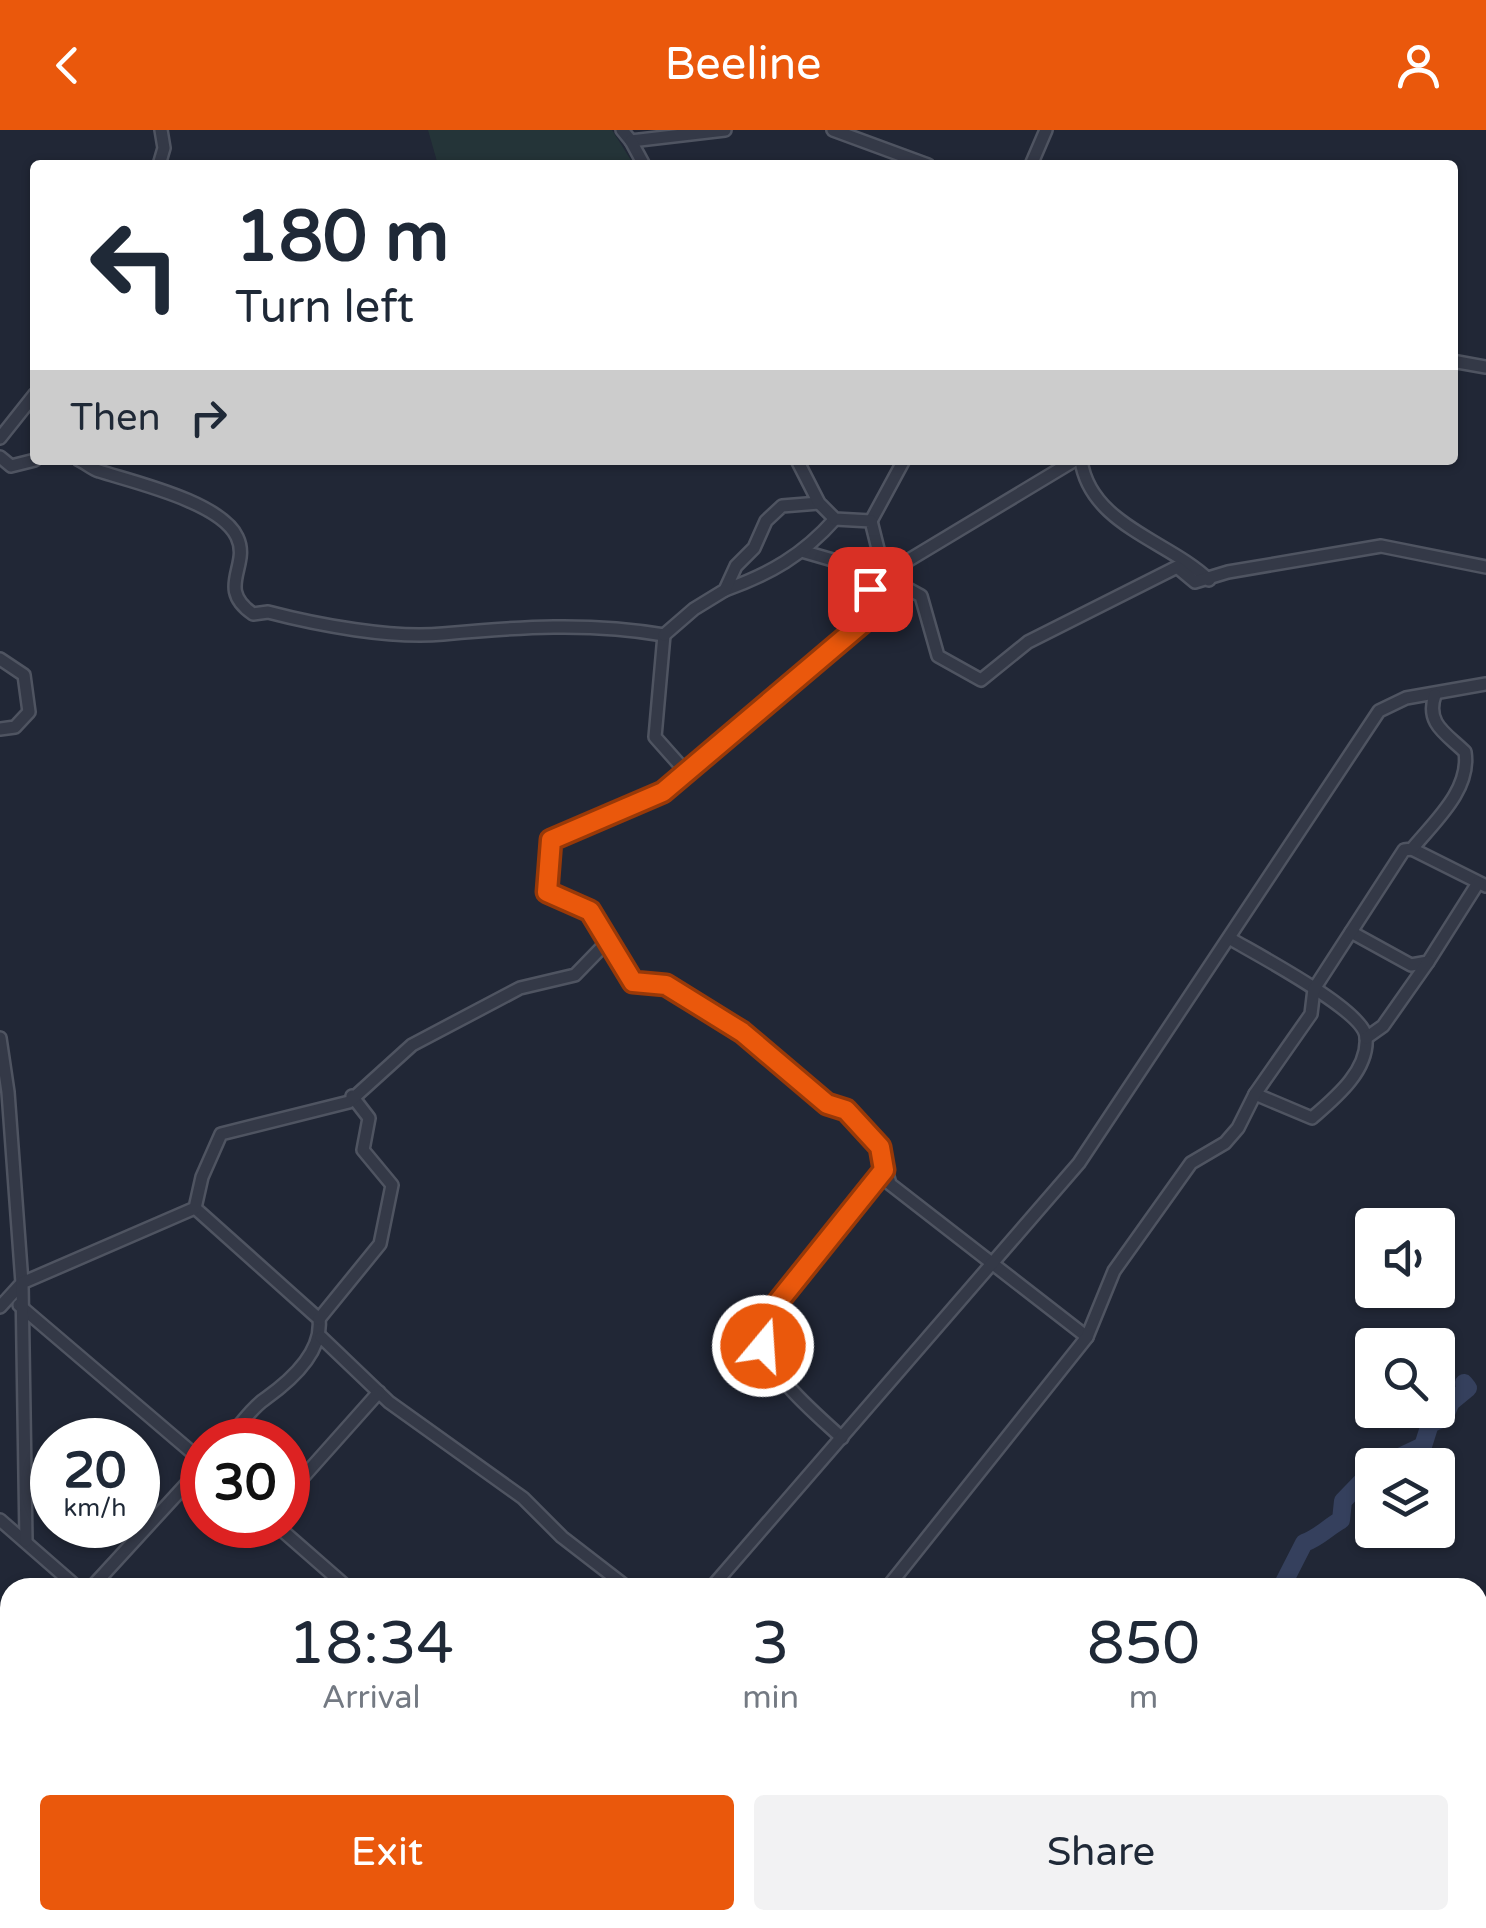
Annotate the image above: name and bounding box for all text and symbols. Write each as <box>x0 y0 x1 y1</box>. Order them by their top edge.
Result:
icon: back <box>40 38 95 93</box>
text: Beeline <box>664 38 822 92</box>
icon: person <box>1391 38 1446 93</box>
text: 180 m <box>235 196 449 280</box>
icon: left <box>70 200 200 330</box>
text: Turn left <box>235 281 414 335</box>
icon: right <box>181 390 236 445</box>
text: Then <box>70 395 161 441</box>
pin <box>828 547 913 632</box>
icon: arrive <box>843 562 898 617</box>
map controls <box>1355 1208 1455 1548</box>
button: sound <box>1355 1208 1455 1308</box>
position arrow <box>711 1294 815 1398</box>
button: search <box>1355 1328 1455 1428</box>
speed limit sign: 30 <box>180 1418 310 1548</box>
text: 20 <box>64 1441 126 1501</box>
button: layers <box>1355 1448 1455 1548</box>
text: km/h <box>64 1493 126 1523</box>
text: 18:34 <box>288 1608 454 1680</box>
text: 3 <box>752 1608 789 1680</box>
text: 850 <box>1087 1608 1200 1680</box>
text: Arrival <box>322 1679 421 1717</box>
text: min <box>742 1679 799 1717</box>
text: m <box>1129 1679 1158 1717</box>
button: Exit <box>40 1795 734 1910</box>
button: Share <box>754 1795 1448 1910</box>

